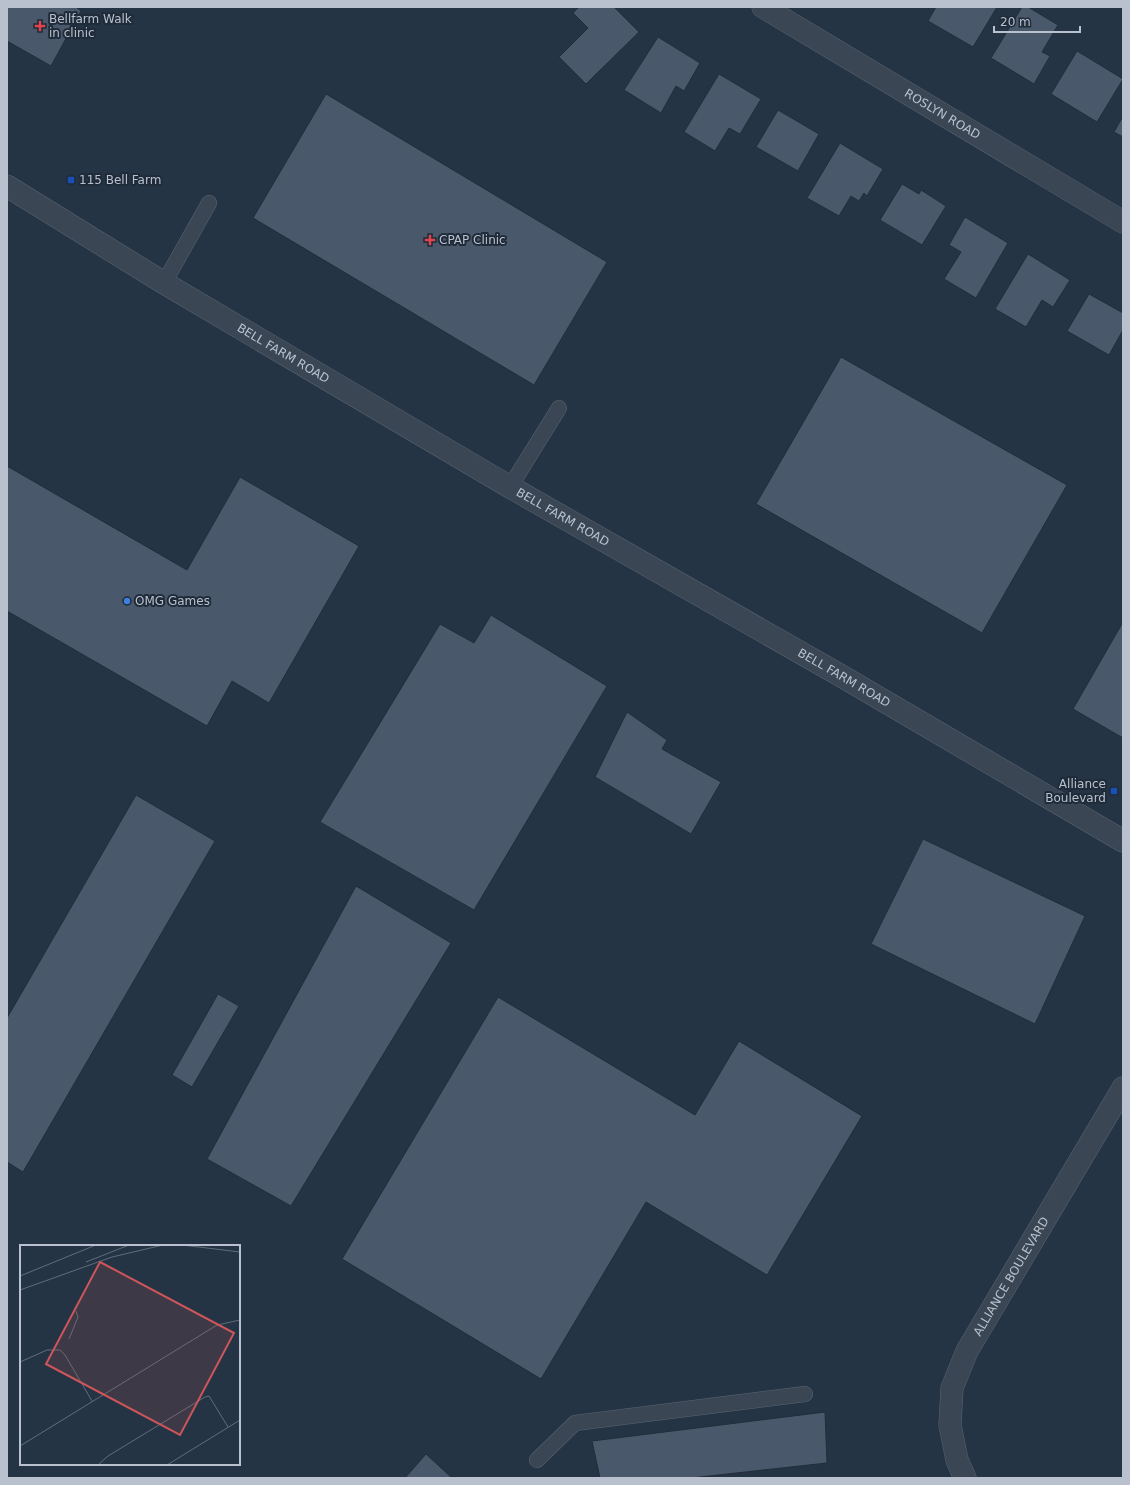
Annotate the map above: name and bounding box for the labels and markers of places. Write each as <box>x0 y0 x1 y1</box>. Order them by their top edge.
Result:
place label: Bellfarm Walk in clinic <box>49 12 132 40</box>
marker: Bellfarm Walk in clinic <box>34 20 46 32</box>
place label: 115 Bell Farm <box>79 173 161 187</box>
marker: 115 Bell Farm <box>66 175 76 185</box>
place label: CPAP Clinic <box>439 233 506 247</box>
marker: CPAP Clinic <box>424 234 436 246</box>
place label: OMG Games <box>135 594 210 608</box>
marker: OMG Games <box>122 596 132 606</box>
place label: Alliance Boulevard <box>1045 777 1106 805</box>
marker: Alliance Boulevard <box>1109 786 1119 796</box>

